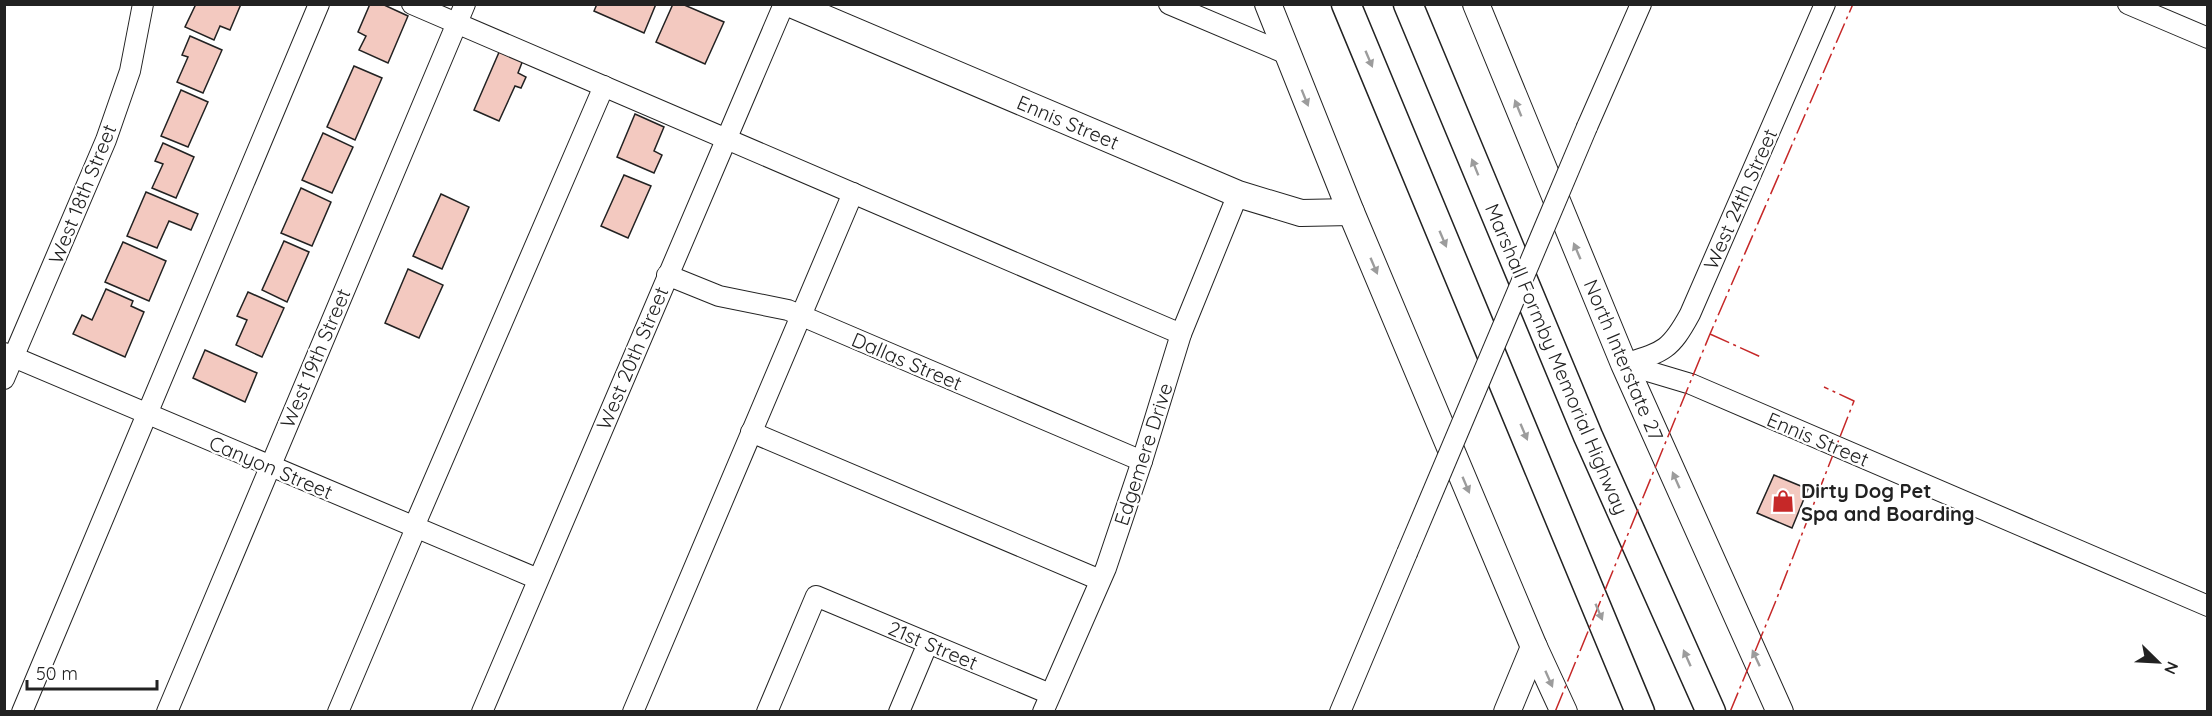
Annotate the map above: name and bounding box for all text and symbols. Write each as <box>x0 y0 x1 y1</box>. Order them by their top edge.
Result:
one-way arrow <box>1364 50 1374 68</box>
street label: Ennis Street <box>1013 89 1123 155</box>
one-way arrow <box>1301 89 1310 107</box>
one-way arrow <box>1513 99 1522 117</box>
street label: West 18th Street <box>43 120 121 267</box>
street label: West 24th Street <box>1698 125 1782 273</box>
one-way arrow <box>1470 158 1480 176</box>
street label: Marshall Formby Memorial Highway <box>1480 200 1634 518</box>
one-way arrow <box>1438 230 1448 248</box>
one-way arrow <box>1572 242 1582 260</box>
one-way arrow <box>1370 257 1379 275</box>
street label: North Interstate 27 <box>1579 276 1669 444</box>
street label: West 20th Street <box>591 282 674 433</box>
street label: West 19th Street <box>274 284 356 431</box>
street label: Dallas Street <box>848 327 966 396</box>
street label: Edgemere Drive <box>1108 380 1178 528</box>
street label: Ennis Street <box>1763 406 1873 472</box>
one-way arrow <box>1519 424 1529 442</box>
street label: Canyon Street <box>206 430 337 504</box>
one-way arrow <box>1671 471 1681 489</box>
one-way arrow <box>1461 476 1471 494</box>
place label: Dirty Dog Pet Spa and Boarding <box>1801 478 1975 526</box>
shop icon: Dirty Dog Pet Spa and Boarding <box>1770 488 1796 514</box>
one-way arrow <box>1594 604 1604 622</box>
street label: 21st Street <box>884 615 982 675</box>
north arrow <box>2128 632 2188 692</box>
one-way arrow <box>1683 650 1692 667</box>
one-way arrow <box>1751 650 1760 667</box>
scale bar <box>27 653 158 691</box>
text: N <box>2160 659 2183 678</box>
text: 50 m <box>36 662 78 685</box>
one-way arrow <box>1544 670 1554 688</box>

